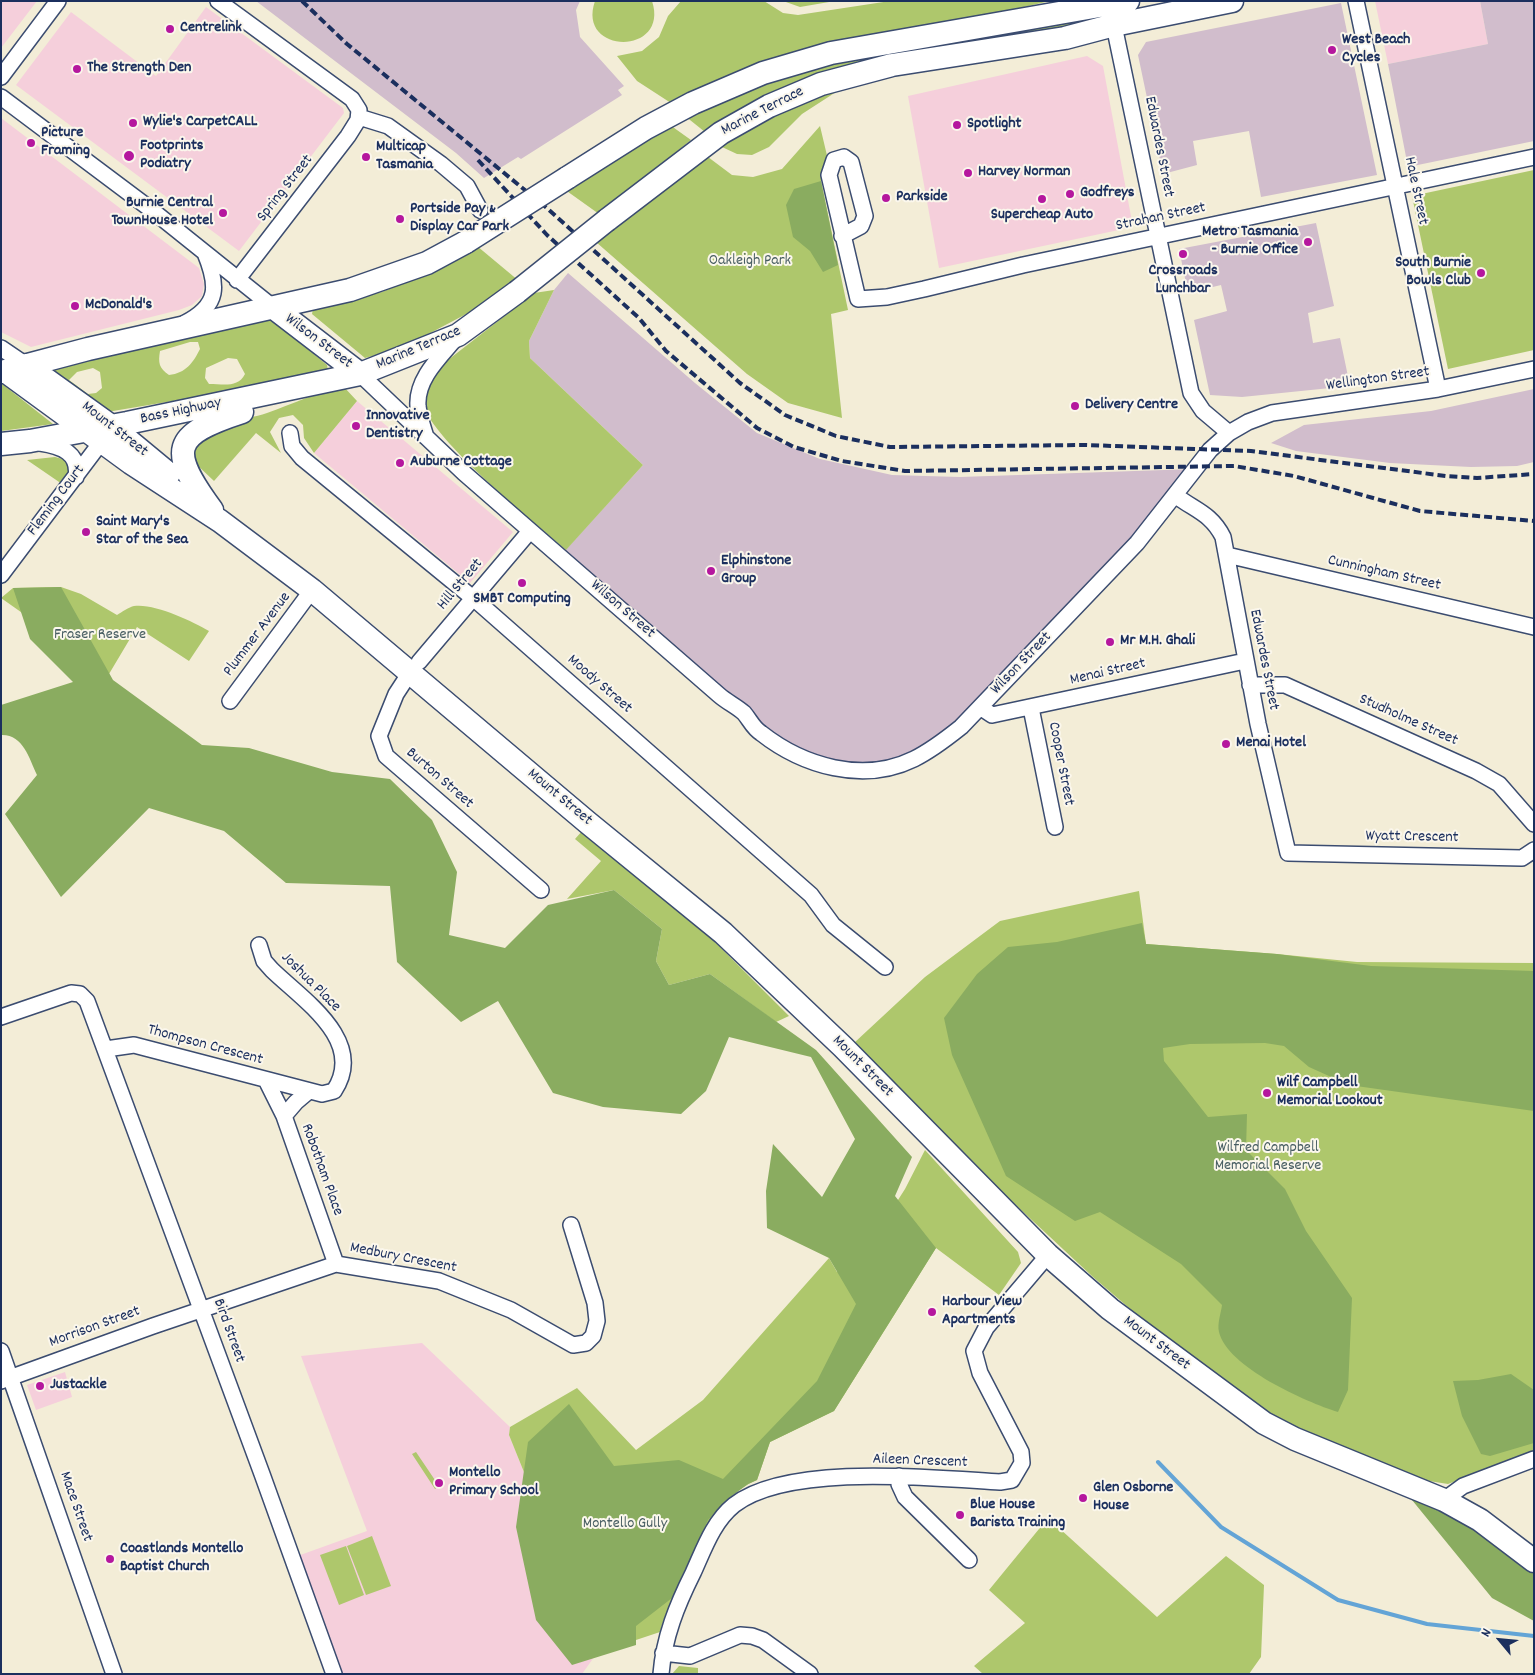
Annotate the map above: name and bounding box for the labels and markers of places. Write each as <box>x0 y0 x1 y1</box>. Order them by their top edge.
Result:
place label: Centrelink <box>180 19 242 39</box>
marker: Centrelink <box>164 23 176 35</box>
place label: West Beach Cycles <box>1342 31 1410 69</box>
marker: West Beach Cycles <box>1326 44 1338 56</box>
place label: The Strength Den <box>87 59 191 79</box>
marker: The Strength Den <box>71 63 83 75</box>
place label: Wylie's CarpetCALL <box>143 113 257 133</box>
place label: Spotlight <box>967 115 1021 135</box>
marker: Wylie's CarpetCALL <box>127 117 139 129</box>
marker: Spotlight <box>951 119 963 131</box>
place label: Picture Framing <box>41 124 90 162</box>
marker: Picture Framing <box>25 137 37 149</box>
place label: Footprints Podiatry <box>140 137 204 175</box>
place label: Multicap Tasmania <box>376 138 433 176</box>
marker: Footprints Podiatry <box>122 149 136 163</box>
marker: Multicap Tasmania <box>360 151 372 163</box>
place label: Harvey Norman <box>978 163 1070 183</box>
marker: Harvey Norman <box>962 167 974 179</box>
place label: Godfreys <box>1080 184 1135 204</box>
place label: Parkside <box>896 188 947 208</box>
marker: Godfreys <box>1064 188 1076 200</box>
marker: Parkside <box>880 192 892 204</box>
marker: Supercheap Auto <box>1036 193 1048 205</box>
place label: Burnie Central TownHouse Hotel <box>112 194 213 232</box>
place label: Portside Pay & Display Car Park <box>410 200 509 238</box>
place label: Supercheap Auto <box>991 206 1093 226</box>
marker: Burnie Central TownHouse Hotel <box>217 207 229 219</box>
marker: Portside Pay & Display Car Park <box>394 213 406 225</box>
place label: Metro Tasmania - Burnie Office <box>1202 223 1298 261</box>
marker: Metro Tasmania - Burnie Office <box>1302 236 1314 248</box>
marker: Crossroads Lunchbar <box>1177 248 1189 260</box>
place label: South Burnie Bowls Club <box>1395 254 1471 292</box>
place label: Crossroads Lunchbar <box>1148 262 1218 300</box>
marker: South Burnie Bowls Club <box>1475 267 1487 279</box>
place label: McDonald's <box>85 296 152 316</box>
marker: McDonald's <box>69 300 81 312</box>
place label: Delivery Centre <box>1085 396 1178 416</box>
marker: Delivery Centre <box>1069 400 1081 412</box>
place label: Innovative Dentistry <box>366 407 430 445</box>
marker: Innovative Dentistry <box>350 420 362 432</box>
place label: Auburne Cottage <box>410 453 512 473</box>
marker: Auburne Cottage <box>394 457 406 469</box>
place label: Saint Mary's Star of the Sea <box>96 513 188 551</box>
marker: Saint Mary's Star of the Sea <box>80 526 92 538</box>
place label: Elphinstone Group <box>721 552 791 590</box>
marker: Elphinstone Group <box>705 565 717 577</box>
marker: SMBT Computing <box>516 577 528 589</box>
place label: SMBT Computing <box>473 590 571 610</box>
place label: Mr M.H. Ghali <box>1120 632 1195 652</box>
marker: Mr M.H. Ghali <box>1104 636 1116 648</box>
place label: Menai Hotel <box>1236 734 1306 754</box>
marker: Menai Hotel <box>1220 738 1232 750</box>
place label: Wilf Campbell Memorial Lookout <box>1277 1074 1383 1112</box>
marker: Wilf Campbell Memorial Lookout <box>1261 1087 1273 1099</box>
place label: Harbour View Apartments <box>942 1293 1022 1331</box>
marker: Harbour View Apartments <box>926 1306 938 1318</box>
place label: Justackle <box>50 1376 107 1396</box>
marker: Justackle <box>34 1380 46 1392</box>
place label: Montello Primary School <box>449 1464 539 1502</box>
marker: Montello Primary School <box>433 1477 445 1489</box>
place label: Glen Osborne House <box>1093 1479 1173 1517</box>
marker: Glen Osborne House <box>1077 1492 1089 1504</box>
place label: Blue House Barista Training <box>970 1496 1065 1534</box>
marker: Blue House Barista Training <box>954 1509 966 1521</box>
place label: Coastlands Montello Baptist Church <box>120 1540 243 1578</box>
marker: Coastlands Montello Baptist Church <box>104 1553 116 1565</box>

